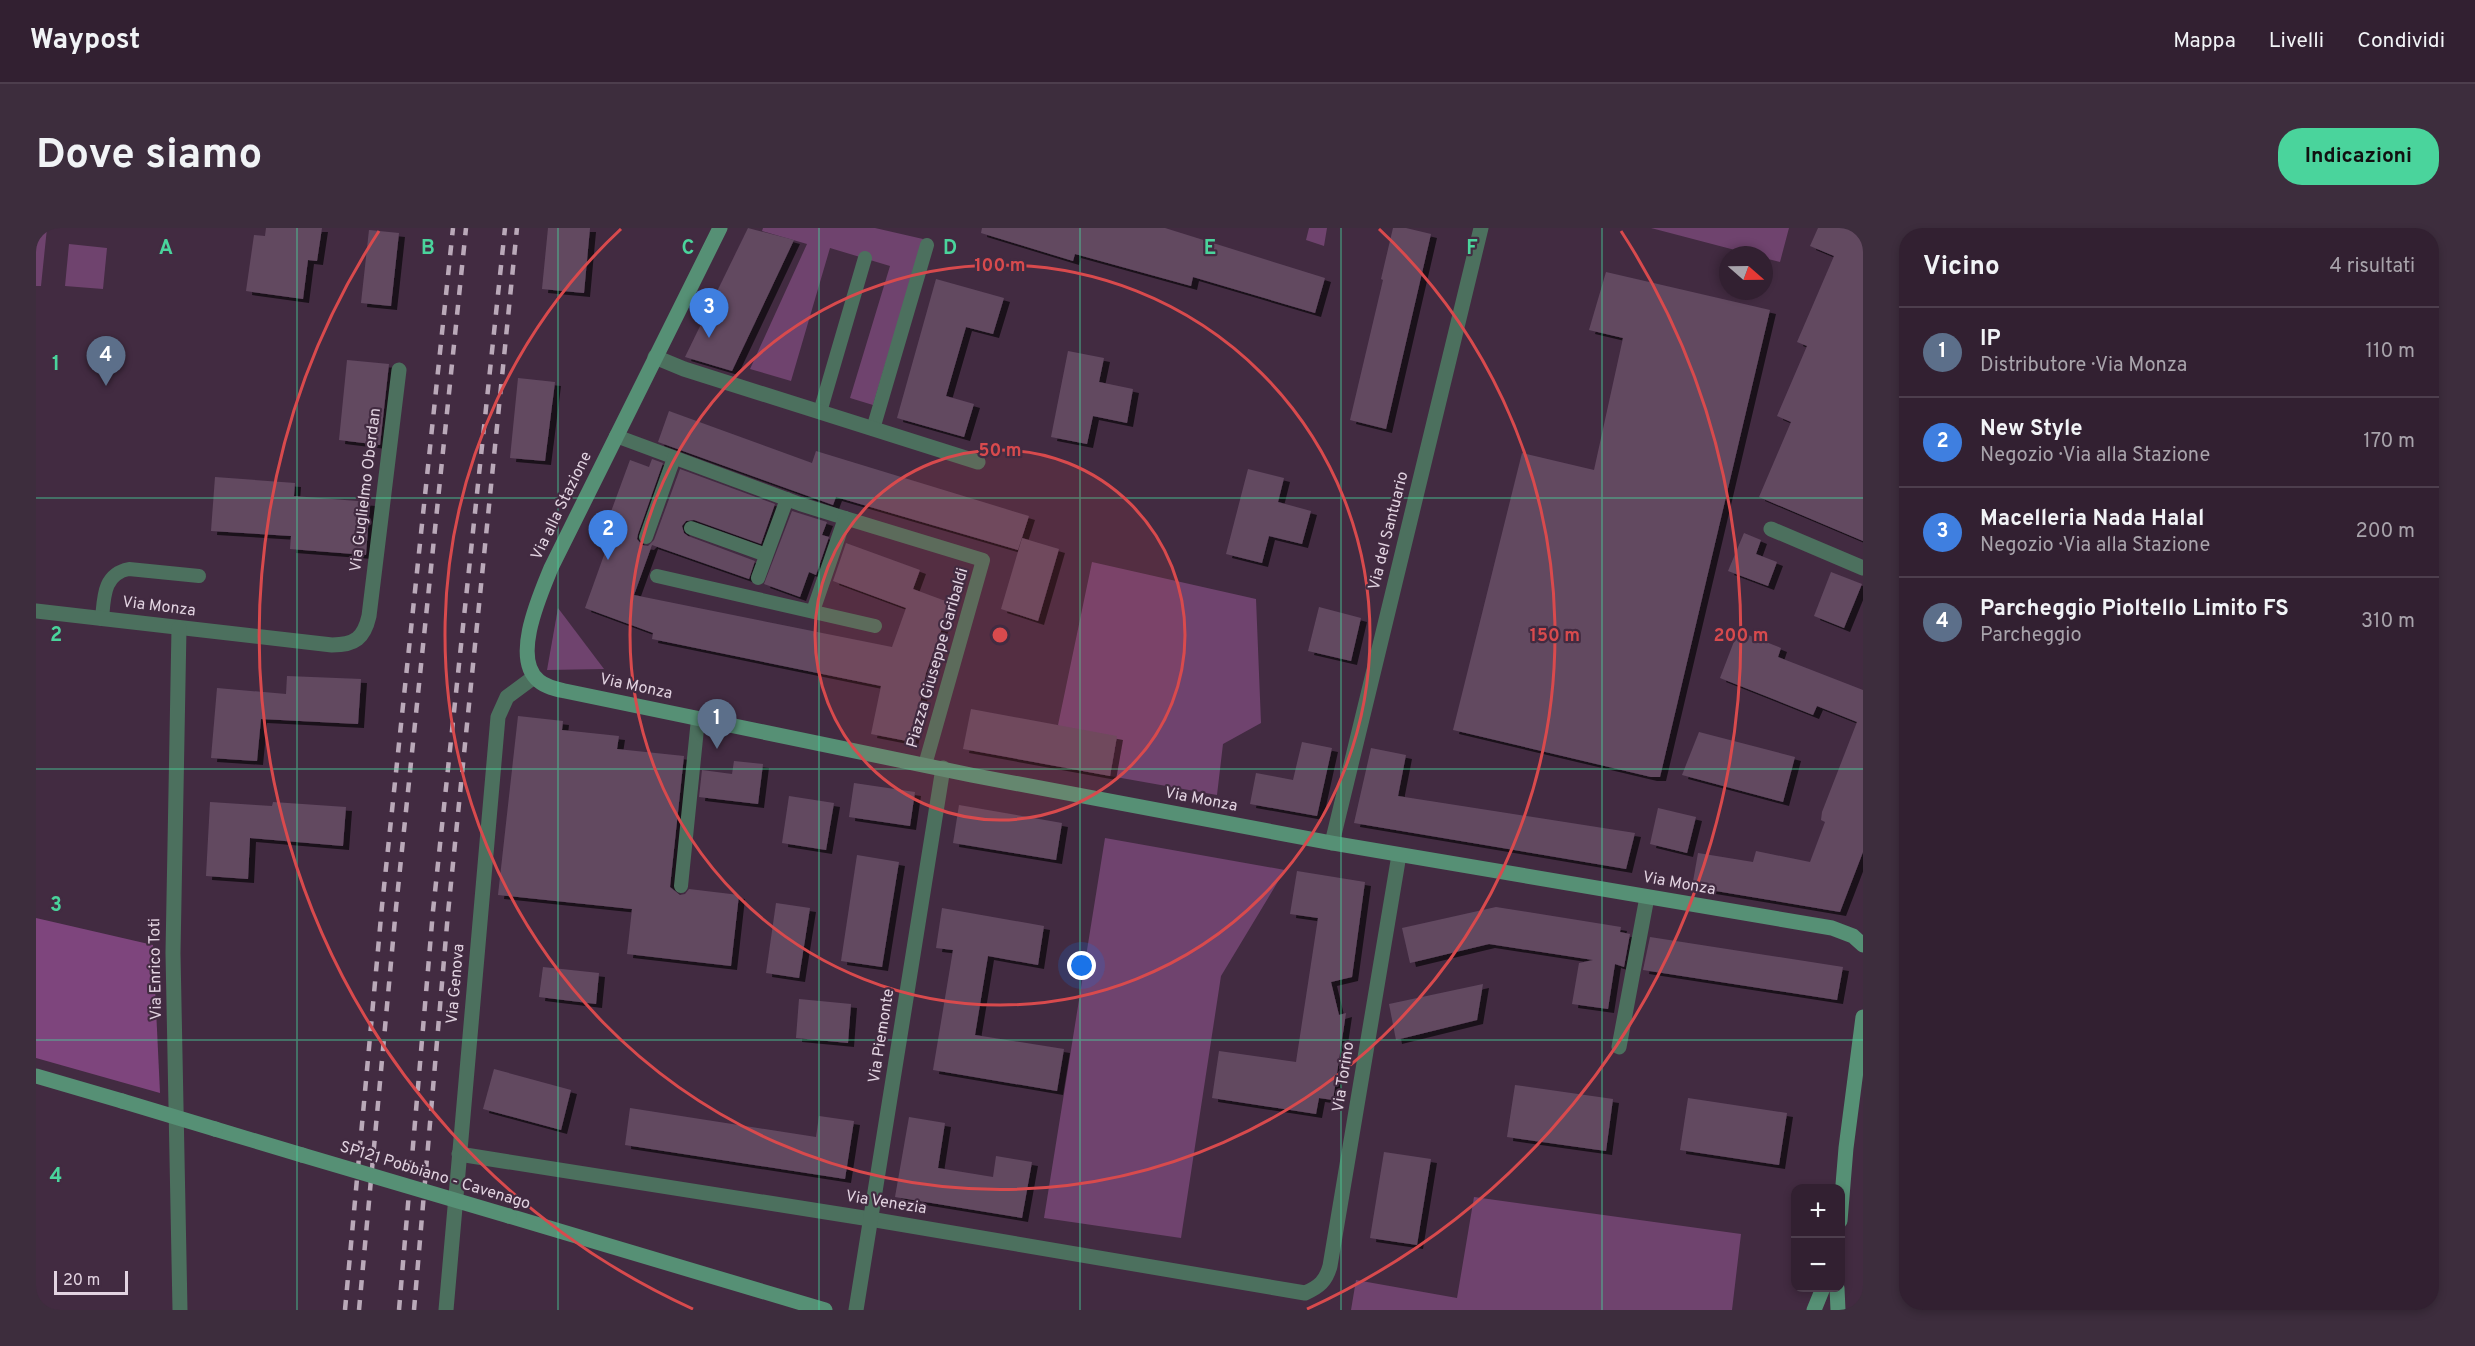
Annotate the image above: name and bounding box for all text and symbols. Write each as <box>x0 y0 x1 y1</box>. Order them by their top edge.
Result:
text: Waypost <box>30 23 140 59</box>
text: Mappa <box>2173 28 2236 55</box>
text: Livelli <box>2269 28 2324 55</box>
text: Condividi <box>2357 28 2445 55</box>
button: Indicazioni <box>2278 128 2439 185</box>
text: Dove siamo <box>36 130 262 183</box>
text: A <box>159 236 173 262</box>
text: B <box>421 236 435 262</box>
text: C <box>682 236 694 262</box>
text: D <box>943 236 957 262</box>
text: E <box>1204 236 1216 262</box>
text: F <box>1466 236 1478 262</box>
north arrow <box>1719 246 1773 300</box>
text: Vicino <box>1923 251 2000 284</box>
text: 4 risultati <box>2330 254 2415 280</box>
text: 100 m <box>974 255 1026 278</box>
pin: 3 <box>690 288 728 338</box>
text: IP <box>1980 326 2001 353</box>
pin: 4 <box>86 336 126 386</box>
text: 1 <box>1939 339 1947 365</box>
text: 110 m <box>2366 339 2415 365</box>
text: 1 <box>52 352 60 378</box>
text: Distributore · Via Monza <box>1980 353 2187 379</box>
street label: Via Guglielmo Oberdan <box>346 407 386 573</box>
text: New Style <box>1980 416 2083 443</box>
text: 2 <box>1936 429 1949 455</box>
text: 170 m <box>2363 429 2415 455</box>
text: 50 m <box>978 440 1022 463</box>
text: Negozio · Via alla Stazione <box>1980 443 2210 469</box>
street label: Via alla Stazione <box>527 448 597 564</box>
street label: Via del Santuario <box>1365 469 1413 592</box>
text: Macelleria Nada Halal <box>1980 506 2204 533</box>
pin: 2 <box>588 510 628 560</box>
text: 3 <box>1937 519 1949 545</box>
text: 200 m <box>2356 519 2415 545</box>
text: Negozio · Via alla Stazione <box>1980 533 2210 559</box>
street label: Piazza Giuseppe Garibaldi <box>903 566 973 750</box>
street label: Via Monza <box>121 593 197 621</box>
text: Parcheggio Pioltello Limito FS <box>1980 596 2289 623</box>
text: 4 <box>1936 609 1949 635</box>
text: 310 m <box>2361 609 2415 635</box>
text: 2 <box>50 623 62 649</box>
text: Parcheggio <box>1980 623 2082 649</box>
centre of rings <box>990 625 1010 645</box>
text: 150 m <box>1530 625 1580 648</box>
text: 200 m <box>1713 625 1769 648</box>
street label: Via Monza <box>598 670 674 704</box>
pin: 1 <box>698 700 736 749</box>
street label: Via Monza <box>1163 783 1239 817</box>
street label: Via Monza <box>1641 868 1717 900</box>
text: 3 <box>50 893 62 919</box>
street label: Via Enrico Toti <box>145 918 167 1020</box>
street label: Via Genova <box>443 943 469 1025</box>
your location <box>1067 951 1096 980</box>
street label: Via Piemonte <box>865 987 899 1085</box>
street label: Via Torino <box>1329 1040 1359 1114</box>
street label: SP121 Pobbiano - Cavenago <box>337 1137 533 1215</box>
text: 4 <box>50 1164 62 1190</box>
map controls <box>1791 1184 1845 1292</box>
button: + <box>1791 1184 1845 1238</box>
street label: Via Venezia <box>844 1187 928 1219</box>
button: − <box>1791 1238 1845 1292</box>
scale bar <box>54 1268 128 1296</box>
text: 20 m <box>63 1271 100 1291</box>

